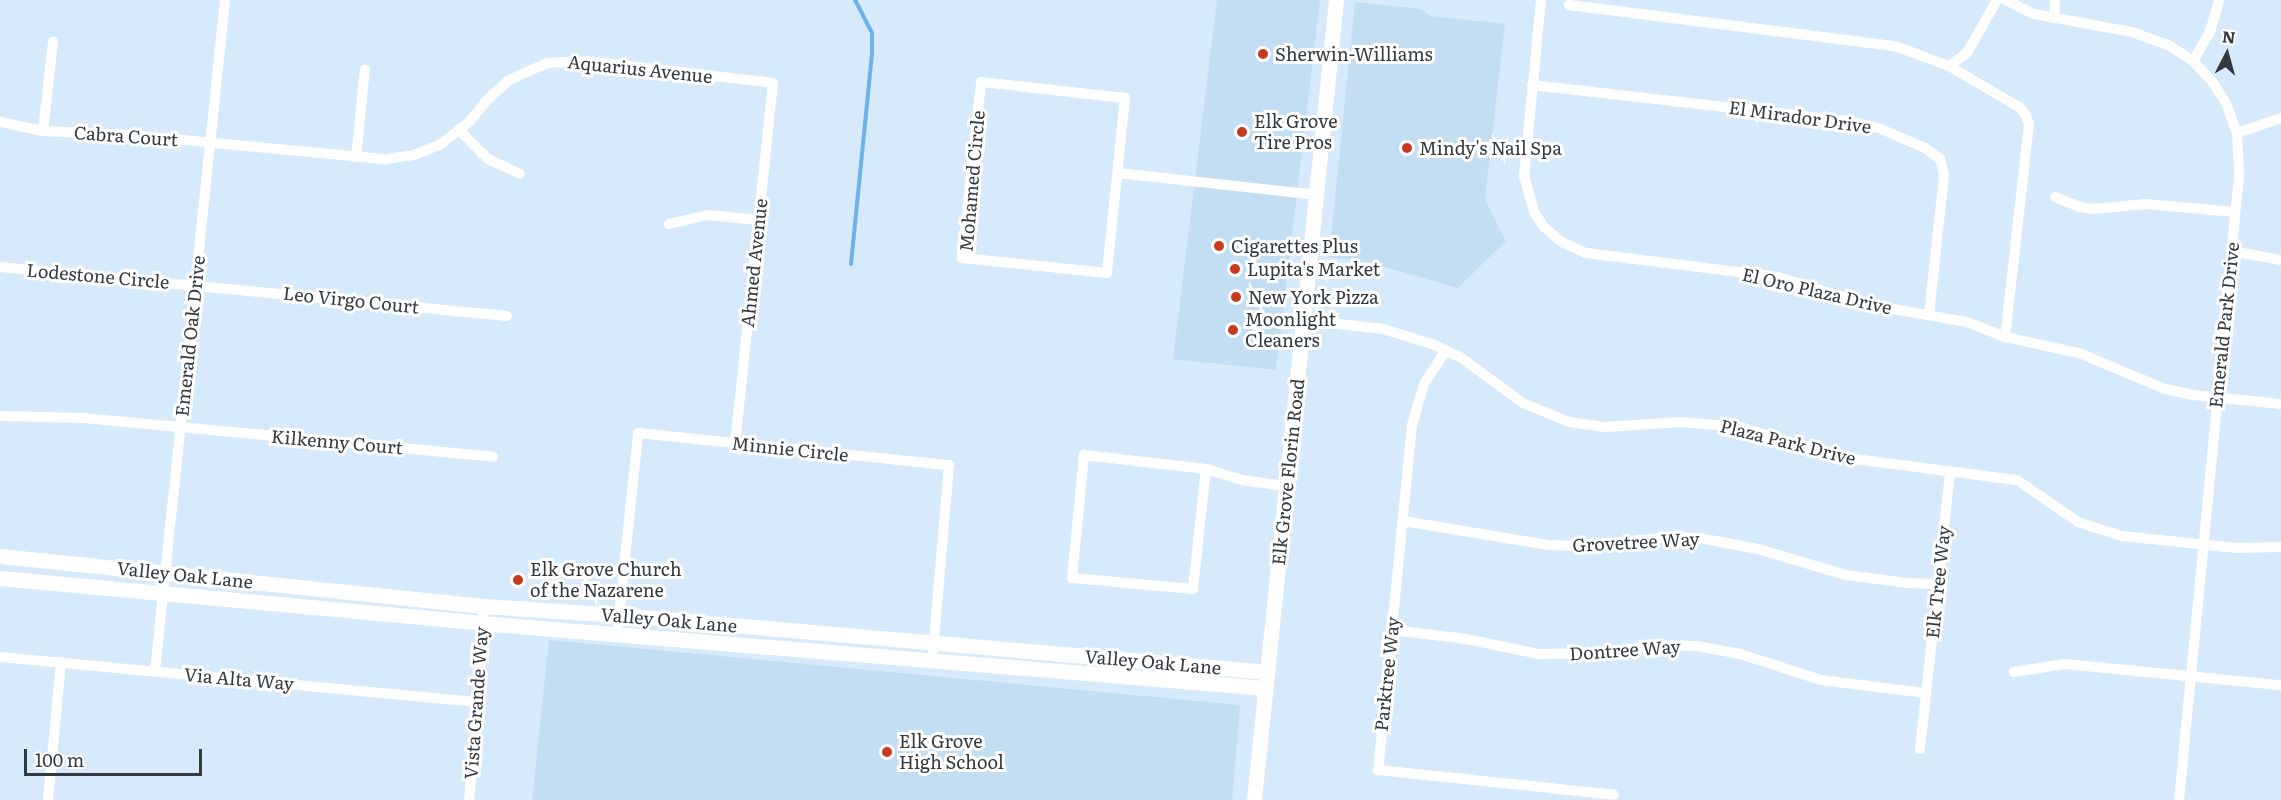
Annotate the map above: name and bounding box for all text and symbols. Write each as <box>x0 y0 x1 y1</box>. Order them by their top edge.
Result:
text: N <box>2221 23 2237 49</box>
north arrow <box>2197 24 2257 84</box>
place label: Sherwin-Williams <box>1275 43 1433 65</box>
marker: Sherwin-Williams <box>1256 47 1270 61</box>
street label: Aquarius Avenue <box>566 51 714 87</box>
street label: El Mirador Drive <box>1727 96 1873 138</box>
street label: Mohamed Circle <box>955 109 989 253</box>
place label: Elk Grove Tire Pros <box>1254 111 1338 154</box>
street label: Cabra Court <box>73 122 179 150</box>
marker: Elk Grove Tire Pros <box>1235 125 1249 139</box>
place label: Mindy's Nail Spa <box>1419 137 1562 159</box>
marker: Mindy's Nail Spa <box>1400 141 1414 155</box>
street label: Ahmed Avenue <box>736 197 772 329</box>
place label: Cigarettes Plus <box>1231 235 1358 257</box>
marker: Cigarettes Plus <box>1212 239 1226 253</box>
street label: Emerald Park Drive <box>2205 241 2243 409</box>
street label: Emerald Oak Drive <box>171 254 209 418</box>
place label: Lupita's Market <box>1247 258 1380 280</box>
street label: Lodestone Circle <box>26 259 170 293</box>
marker: Lupita's Market <box>1228 262 1242 276</box>
street label: El Oro Plaza Drive <box>1740 263 1894 319</box>
street label: Leo Virgo Court <box>282 282 420 318</box>
place label: New York Pizza <box>1248 286 1379 308</box>
marker: New York Pizza <box>1229 290 1243 304</box>
place label: Moonlight Cleaners <box>1245 309 1336 352</box>
marker: Moonlight Cleaners <box>1226 323 1240 337</box>
street label: Elk Grove Florin Road <box>1267 377 1309 567</box>
street label: Plaza Park Drive <box>1718 415 1858 469</box>
street label: Kilkenny Court <box>270 425 404 459</box>
street label: Minnie Circle <box>730 432 850 466</box>
street label: Elk Tree Way <box>1921 524 1955 640</box>
street label: Grovetree Way <box>1572 528 1700 556</box>
street label: Valley Oak Lane <box>116 557 254 593</box>
place label: Elk Grove Church of the Nazarene <box>530 559 682 602</box>
marker: Elk Grove Church of the Nazarene <box>511 573 525 587</box>
street label: Valley Oak Lane <box>600 603 738 637</box>
street label: Parktree Way <box>1370 616 1404 732</box>
street label: Vista Grande Way <box>460 626 492 780</box>
street label: Dontree Way <box>1569 635 1681 665</box>
street label: Valley Oak Lane <box>1084 645 1222 679</box>
street label: Via Alta Way <box>183 663 295 695</box>
place label: Elk Grove High School <box>899 731 1004 774</box>
scale bar <box>27 737 206 775</box>
marker: Elk Grove High School <box>880 745 894 759</box>
text: 100 m <box>35 746 84 773</box>

